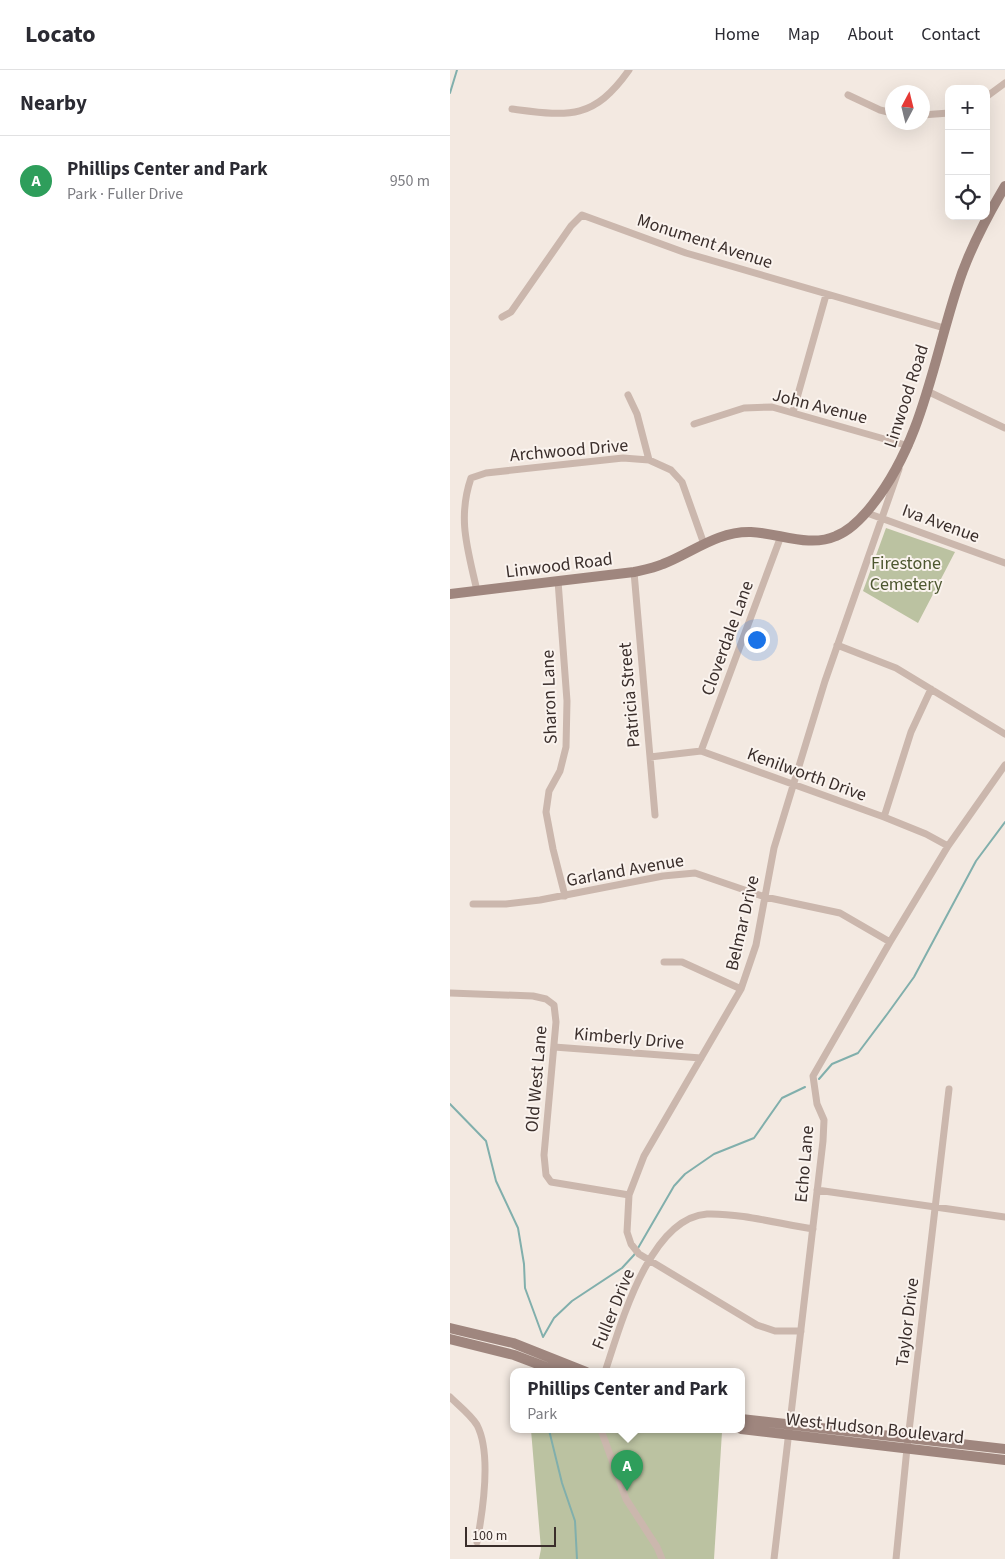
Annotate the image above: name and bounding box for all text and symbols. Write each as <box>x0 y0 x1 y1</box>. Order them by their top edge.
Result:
text: Locato <box>25 17 96 52</box>
text: Home <box>714 22 760 47</box>
text: Map <box>788 22 820 47</box>
text: About <box>848 22 893 47</box>
text: Contact <box>921 22 980 47</box>
north arrow <box>885 85 930 130</box>
map controls <box>945 85 990 220</box>
button: + <box>945 85 990 130</box>
text: Nearby <box>20 88 87 118</box>
button: − <box>945 130 990 175</box>
text: Phillips Center and Park <box>67 156 268 183</box>
text: A <box>31 170 41 192</box>
text: 950 m <box>390 170 430 192</box>
button: locate <box>945 175 990 220</box>
text: Park · Fuller Drive <box>67 183 183 205</box>
street label: Monument Avenue <box>634 208 776 275</box>
street label: Linwood Road <box>878 341 935 451</box>
street label: John Avenue <box>770 383 870 430</box>
street label: Archwood Drive <box>509 433 629 468</box>
street label: Iva Avenue <box>899 498 983 549</box>
street label: Linwood Road <box>504 547 614 584</box>
park label: Firestone Cemetery <box>870 551 943 597</box>
street label: Cloverdale Lane <box>695 577 760 699</box>
your location <box>744 627 770 653</box>
street label: Patricia Street <box>612 641 647 749</box>
street label: Sharon Lane <box>535 649 564 745</box>
street label: Kenilworth Drive <box>744 741 870 808</box>
street label: Garland Avenue <box>564 848 686 893</box>
street label: Belmar Drive <box>719 873 766 973</box>
street label: Kimberly Drive <box>573 1021 685 1056</box>
street label: Old West Lane <box>519 1025 554 1133</box>
street label: Echo Lane <box>789 1124 820 1204</box>
street label: Fuller Drive <box>586 1265 641 1353</box>
street label: Taylor Drive <box>890 1276 925 1368</box>
popup <box>510 1368 745 1433</box>
text: Phillips Center and Park <box>527 1376 728 1403</box>
text: Park <box>527 1403 557 1425</box>
street label: West Hudson Boulevard <box>785 1407 965 1450</box>
pin: A <box>611 1450 643 1491</box>
scale bar <box>465 1524 556 1547</box>
text: 100 m <box>472 1526 507 1546</box>

